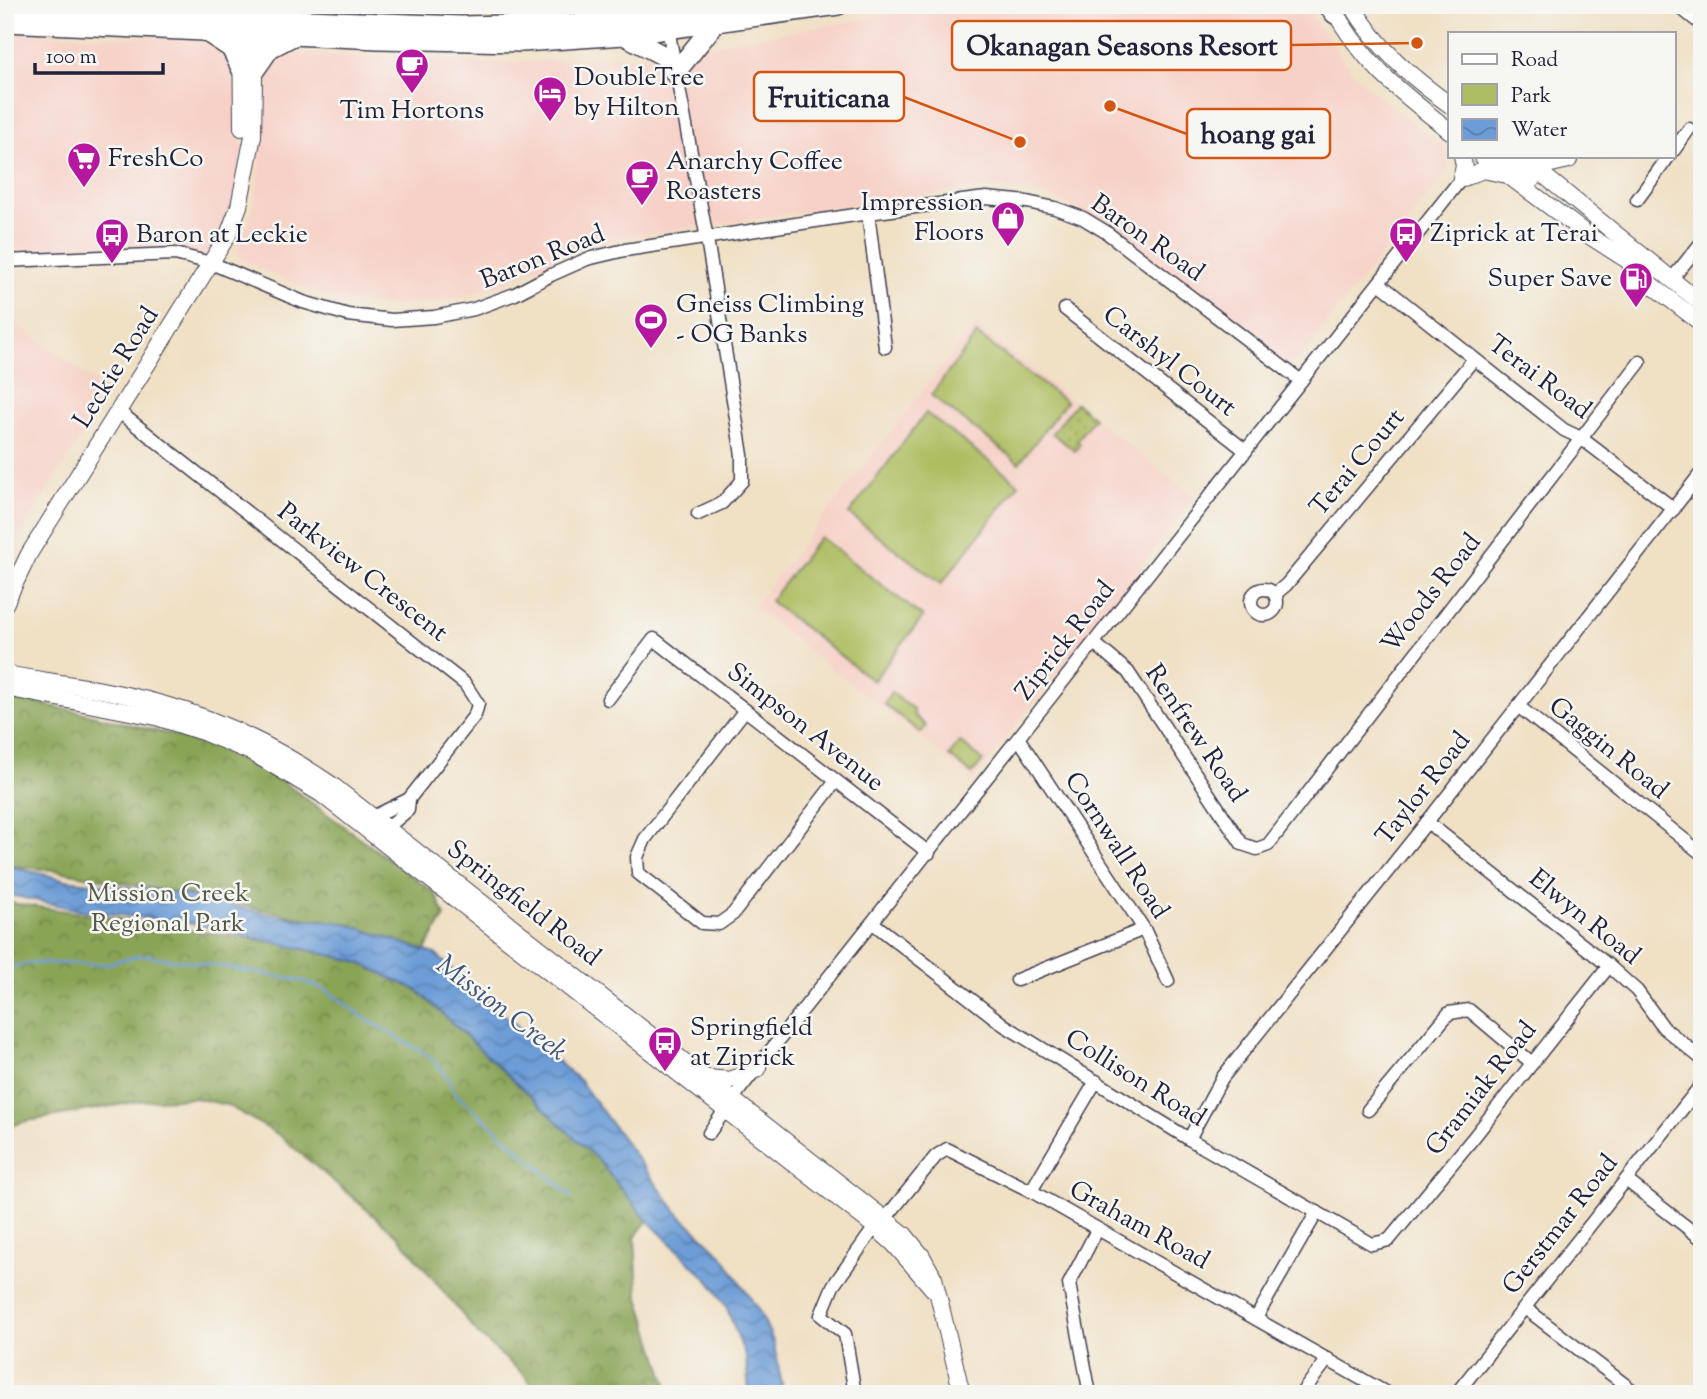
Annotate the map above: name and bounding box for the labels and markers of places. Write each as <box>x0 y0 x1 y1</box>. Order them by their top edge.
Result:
callout: Okanagan Seasons Resort <box>952 21 1291 70</box>
cafe icon: Tim Hortons <box>393 46 431 95</box>
place label: DoubleTree by Hilton <box>574 60 704 127</box>
callout: Fruiticana <box>754 72 904 121</box>
hotel icon: DoubleTree by Hilton <box>531 74 569 123</box>
place label: Tim Hortons <box>340 93 484 130</box>
callout: hoang gai <box>1187 109 1330 158</box>
supermarket icon: FreshCo <box>65 140 103 189</box>
place label: FreshCo <box>108 141 204 178</box>
place label: Anarchy Coffee Roasters <box>666 144 843 211</box>
cafe icon: Anarchy Coffee Roasters <box>623 158 661 207</box>
place label: Impression Floors <box>861 185 984 252</box>
shop icon: Impression Floors <box>989 199 1027 248</box>
bus stop icon: Ziprick at Terai <box>1387 215 1425 264</box>
bus stop icon: Baron at Leckie <box>93 216 131 265</box>
place label: Ziprick at Terai <box>1430 216 1598 253</box>
place label: Baron at Leckie <box>136 217 308 254</box>
fuel station icon: Super Save <box>1617 260 1655 309</box>
place label: Super Save <box>1488 261 1612 298</box>
place label: Gneiss Climbing - OG Banks <box>676 287 864 354</box>
sports icon: Gneiss Climbing - OG Banks <box>632 301 670 350</box>
place label: Springfield at Ziprick <box>690 1010 813 1077</box>
bus stop icon: Springfield at Ziprick <box>646 1024 684 1073</box>

